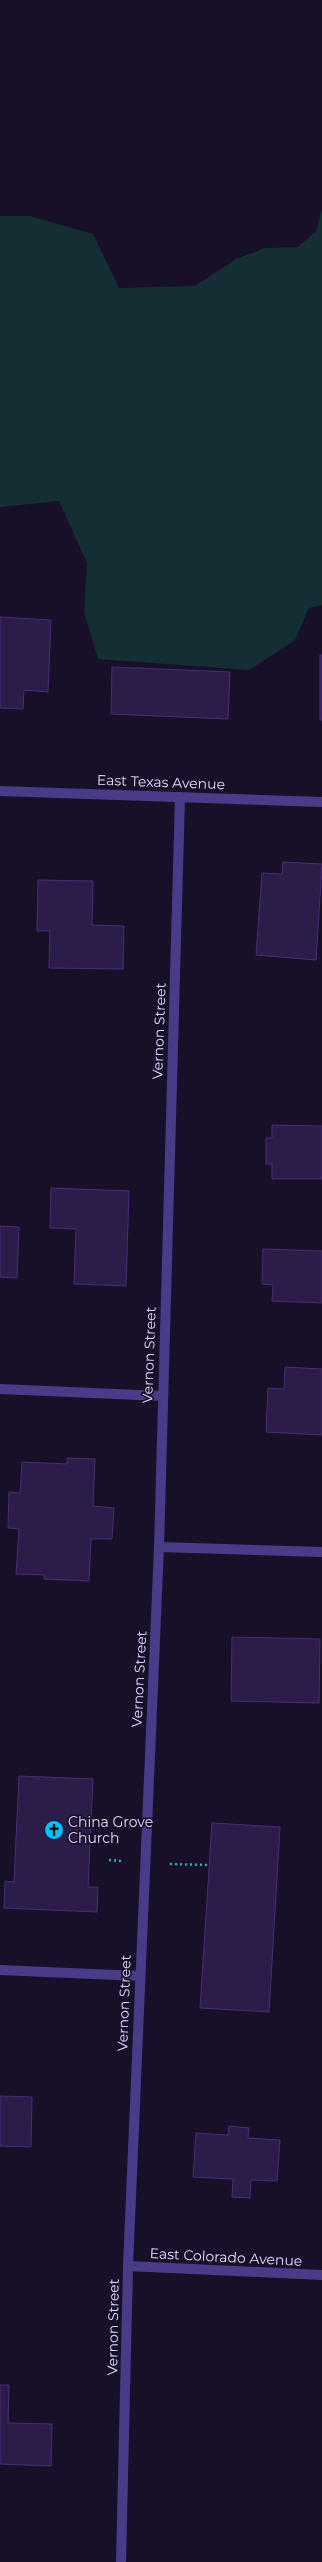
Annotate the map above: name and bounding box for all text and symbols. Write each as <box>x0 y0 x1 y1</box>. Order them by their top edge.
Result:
street label: East Texas Avenue <box>97 771 225 793</box>
street label: Vernon Street <box>148 982 170 1080</box>
street label: Vernon Street <box>138 1306 160 1404</box>
street label: Vernon Street <box>127 1630 151 1728</box>
place label: China Grove Church <box>68 1813 153 1847</box>
church icon: China Grove Church <box>43 1819 65 1841</box>
street label: Vernon Street <box>113 1954 135 2052</box>
street label: East Colorado Avenue <box>149 2244 303 2270</box>
street label: Vernon Street <box>103 2278 123 2375</box>

